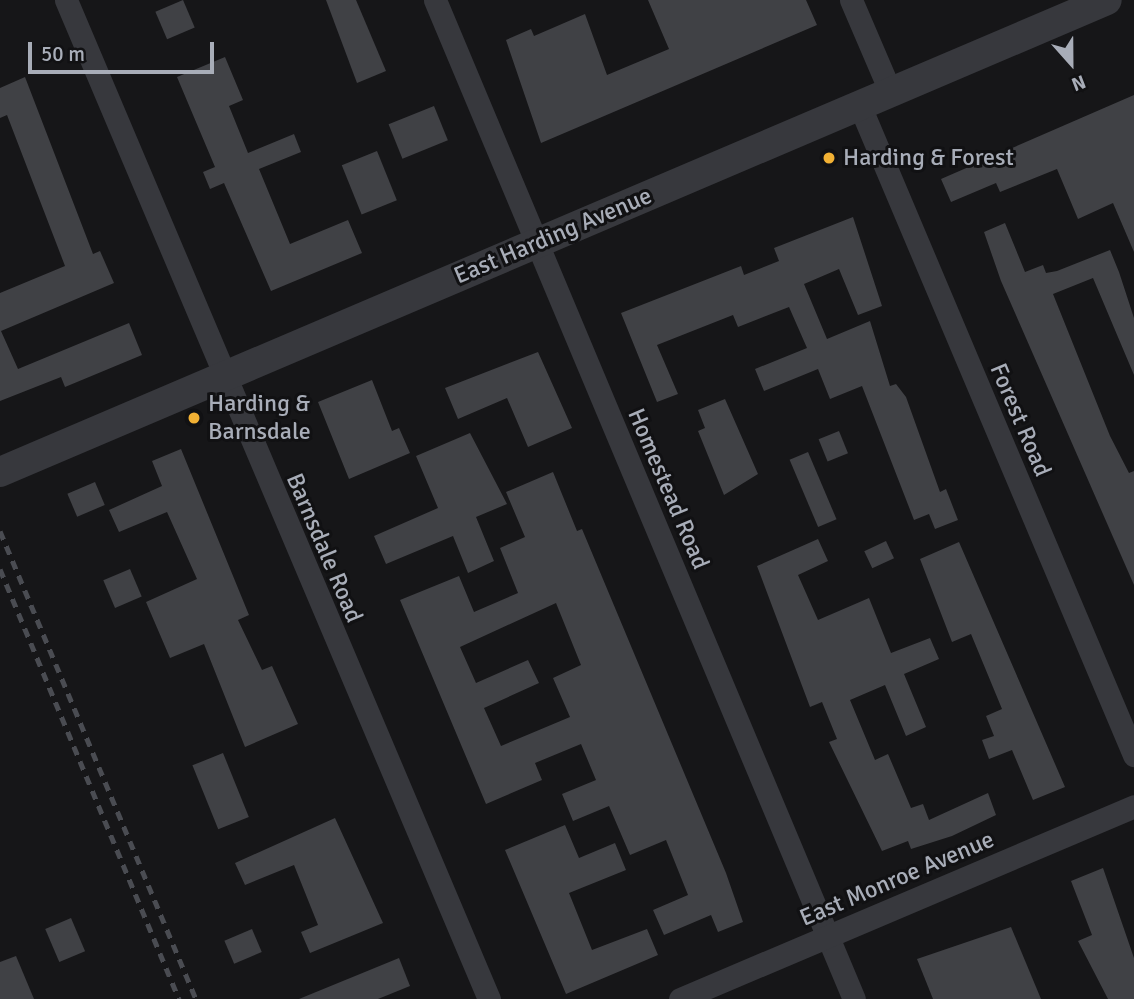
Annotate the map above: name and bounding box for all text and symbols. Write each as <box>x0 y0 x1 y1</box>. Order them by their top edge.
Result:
scale bar <box>32 28 217 72</box>
north arrow <box>1036 28 1106 98</box>
text: 50 m <box>41 41 85 67</box>
text: N <box>1068 69 1089 96</box>
place label: Harding & Forest <box>843 144 1014 172</box>
marker: Harding & Forest <box>821 150 837 166</box>
street label: East Harding Avenue <box>450 181 656 291</box>
street label: Forest Road <box>983 359 1057 481</box>
place label: Harding & Barnsdale <box>208 390 311 446</box>
street label: Homestead Road <box>621 404 715 574</box>
marker: Harding & Barnsdale <box>186 410 202 426</box>
street label: Barnsdale Road <box>280 469 368 627</box>
street label: East Monroe Avenue <box>796 825 998 933</box>

